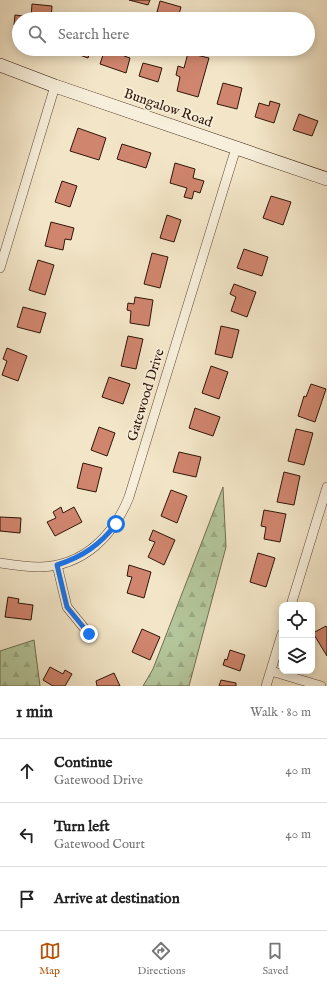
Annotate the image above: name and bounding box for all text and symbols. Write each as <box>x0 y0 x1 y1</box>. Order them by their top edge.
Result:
search box <box>12 12 315 56</box>
icon: search <box>26 23 48 45</box>
text: Search here <box>58 25 129 44</box>
street label: Bungalow Road <box>121 84 215 132</box>
street label: Gatewood Drive <box>123 346 169 443</box>
route start <box>107 515 125 533</box>
map controls <box>279 602 315 674</box>
button: locate <box>279 602 315 638</box>
route end <box>80 625 98 643</box>
button: layers <box>279 638 315 674</box>
text: 1 min <box>16 702 53 723</box>
text: Walk · 80 m <box>250 704 311 721</box>
text: Continue <box>54 753 112 772</box>
icon: ahead <box>16 760 38 782</box>
text: 40 m <box>285 762 311 779</box>
text: Gatewood Drive <box>54 772 143 789</box>
text: Turn left <box>54 817 110 836</box>
icon: left <box>16 824 38 846</box>
text: 40 m <box>285 826 311 843</box>
text: Gatewood Court <box>54 836 145 853</box>
icon: arrive <box>16 888 38 910</box>
text: Arrive at destination <box>54 889 180 908</box>
tab: Map <box>39 940 61 978</box>
tab: Directions <box>138 940 185 978</box>
tab: Saved <box>262 940 288 978</box>

